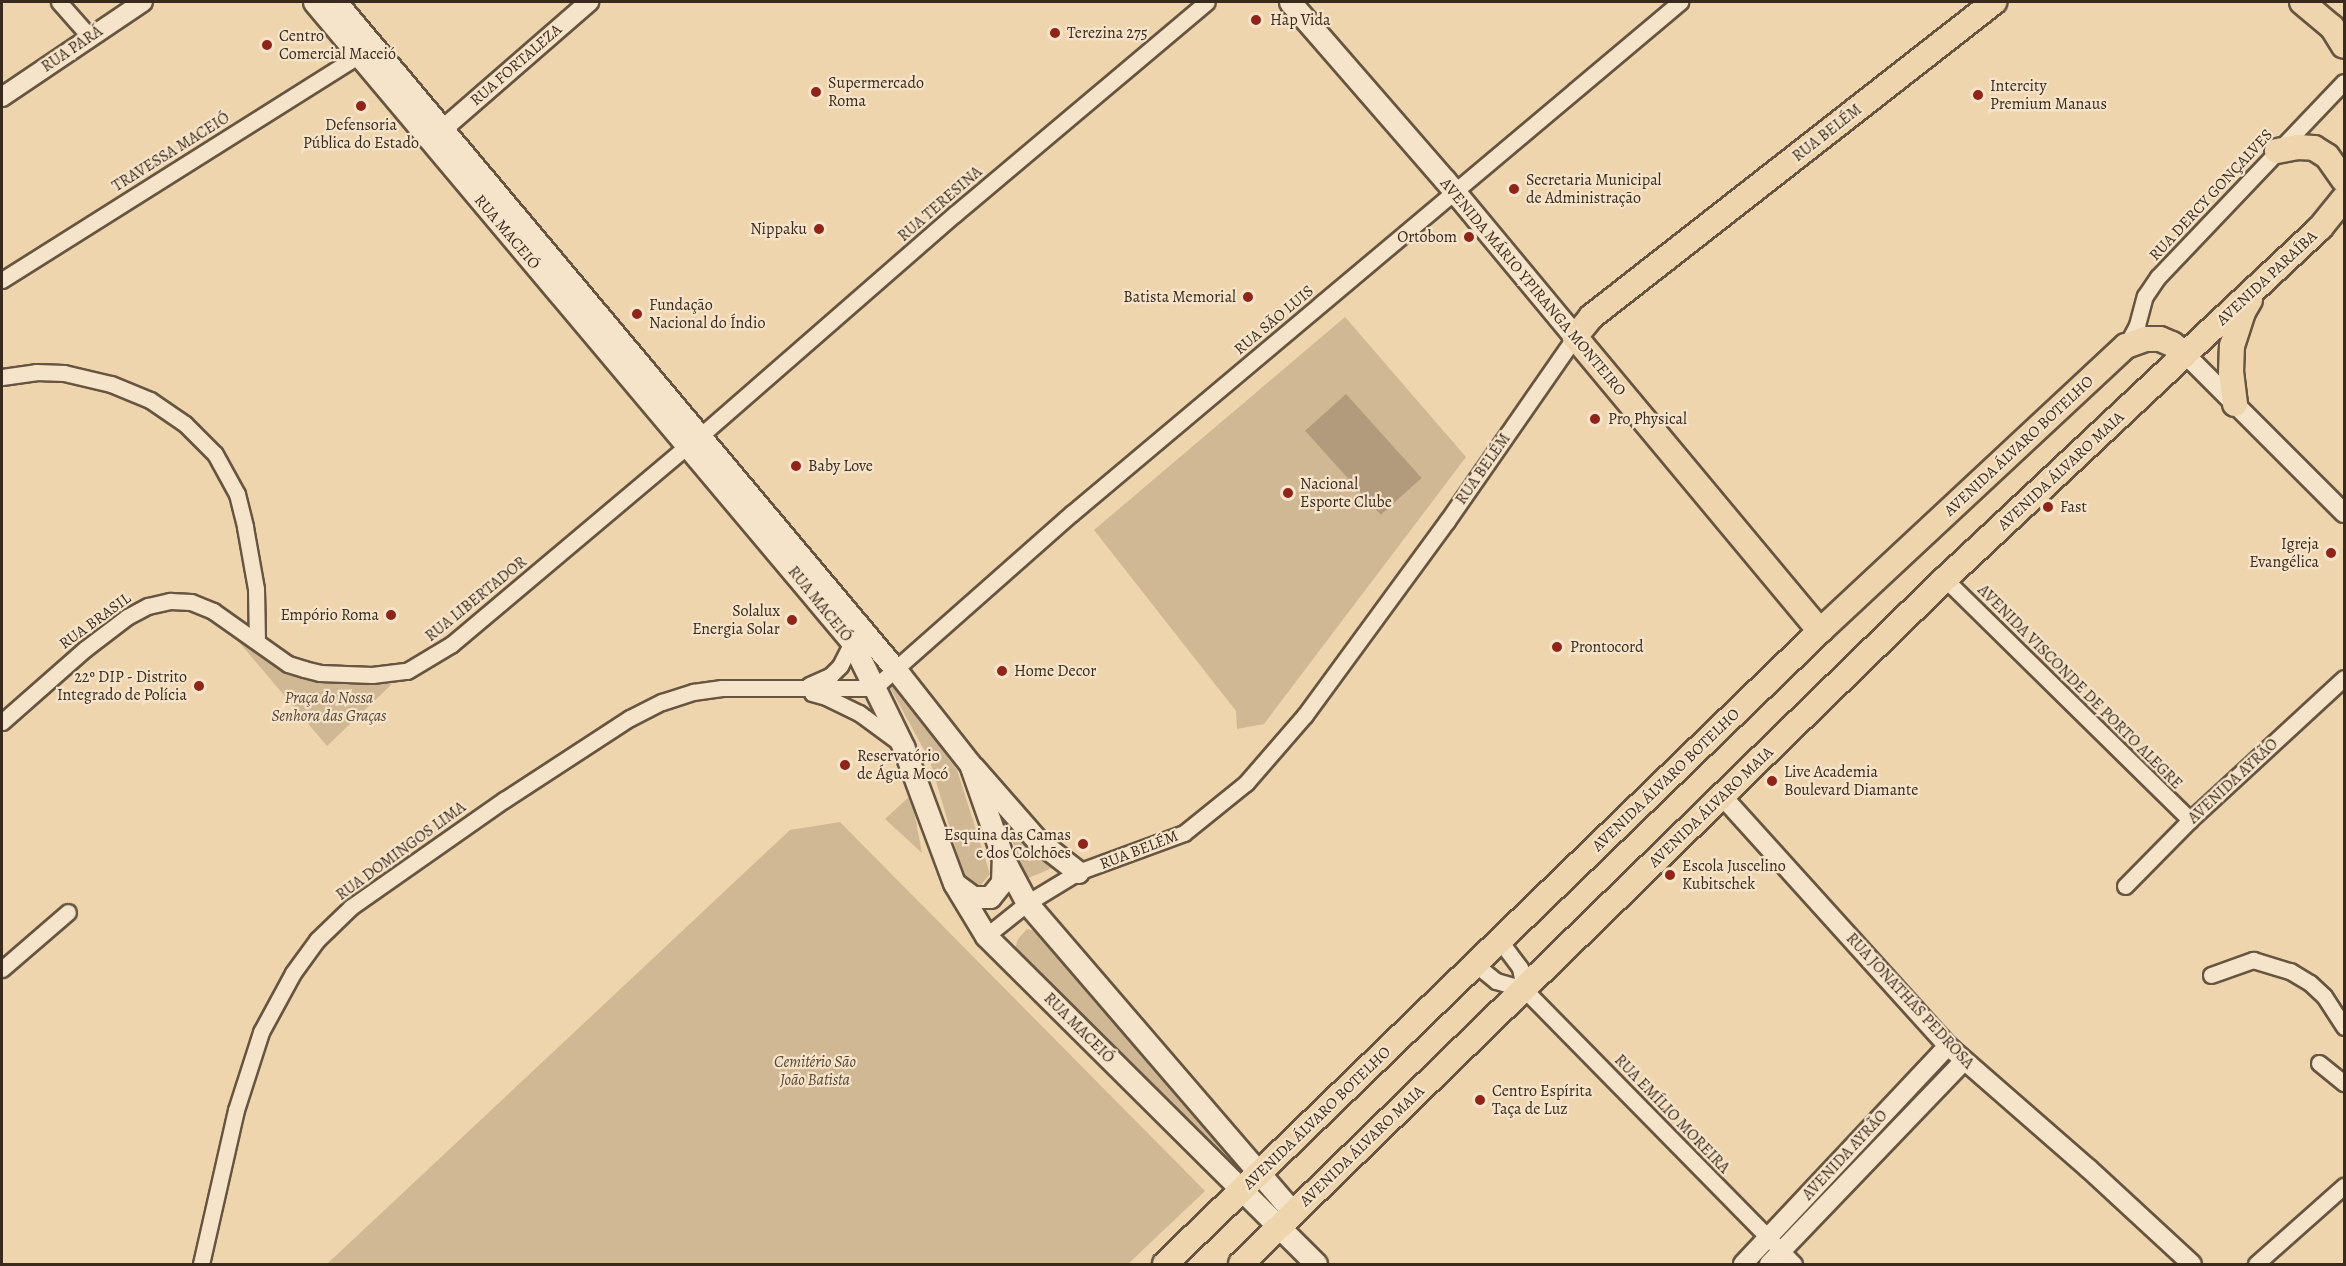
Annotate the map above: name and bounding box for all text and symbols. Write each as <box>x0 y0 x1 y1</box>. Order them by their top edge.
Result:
place label: Hap Vida <box>1270 10 1330 30</box>
marker: Hap Vida <box>1247 11 1265 29</box>
street label: RUA FORTALEZA <box>466 20 566 110</box>
street label: RUA PARÁ <box>38 22 106 76</box>
place label: Terezina 275 <box>1067 23 1148 43</box>
place label: Centro Comercial Maceió <box>279 26 396 64</box>
marker: Terezina 275 <box>1048 26 1062 40</box>
marker: Centro Comercial Maceió <box>260 38 274 52</box>
place label: Supermercado Roma <box>828 73 924 111</box>
place label: Intercity Premium Manaus <box>1990 76 2107 114</box>
marker: Supermercado Roma <box>809 85 823 99</box>
marker: Intercity Premium Manaus <box>1971 88 1985 102</box>
marker: Defensoria Pública do Estado <box>354 99 368 113</box>
street label: RUA BELÉM <box>1789 100 1865 166</box>
street label: TRAVESSA MACEIÓ <box>109 108 233 196</box>
place label: Defensoria Pública do Estado <box>303 115 419 153</box>
street label: RUA DERCY GONÇALVES <box>2145 125 2277 265</box>
street label: RUA TERESINA <box>894 162 986 246</box>
place label: Secretaria Municipal de Administração <box>1526 170 1662 208</box>
street label: AVENIDA MÁRIO YPIRANGA MONTEIRO <box>1436 174 1630 400</box>
marker: Secretaria Municipal de Administração <box>1507 182 1521 196</box>
street label: RUA MACEIÓ <box>470 191 544 273</box>
place label: Nippaku <box>750 219 807 239</box>
marker: Nippaku <box>812 222 826 236</box>
place label: Ortobom <box>1397 227 1457 247</box>
street label: AVENIDA PARAÍBA <box>2213 227 2321 329</box>
marker: Ortobom <box>1462 230 1476 244</box>
street label: RUA SÃO LUIS <box>1230 281 1318 359</box>
place label: Batista Memorial <box>1123 287 1236 307</box>
marker: Batista Memorial <box>1241 290 1255 304</box>
place label: Fundação Nacional do Índio <box>649 295 765 333</box>
marker: Fundação Nacional do Índio <box>630 307 644 321</box>
street label: AVENIDA ÁLVARO BOTELHO <box>1940 372 2098 520</box>
street label: AVENIDA ÁLVARO MAIA <box>1994 407 2128 535</box>
place label: Pro Physical <box>1608 409 1687 429</box>
marker: Pro Physical <box>1586 410 1604 428</box>
street label: RUA BELÉM <box>1451 430 1515 508</box>
place label: Baby Love <box>808 456 873 476</box>
marker: Baby Love <box>789 459 803 473</box>
place label: Nacional Esporte Clube <box>1300 474 1392 512</box>
marker: Nacional Esporte Clube <box>1281 486 1295 500</box>
place label: Fast <box>2060 497 2087 517</box>
marker: Fast <box>2041 500 2055 514</box>
place label: Igreja Evangélica <box>2249 534 2319 572</box>
marker: Igreja Evangélica <box>2324 546 2338 560</box>
street label: RUA LIBERTADOR <box>421 552 531 646</box>
street label: RUA MACEIÓ <box>784 562 856 646</box>
street label: AVENIDA VISCONDE DE PORTO ALEGRE <box>1974 581 2186 793</box>
street label: RUA BRASIL <box>55 589 135 653</box>
place label: Solalux Energia Solar <box>692 601 780 639</box>
place label: Empório Roma <box>280 605 379 625</box>
marker: Empório Roma <box>384 608 398 622</box>
marker: Solalux Energia Solar <box>785 613 799 627</box>
place label: Prontocord <box>1570 637 1644 657</box>
marker: Prontocord <box>1548 638 1566 656</box>
place label: Home Decor <box>1014 661 1096 681</box>
marker: Home Decor <box>995 664 1009 678</box>
place label: 22º DIP - Distrito Integrado de Polícia <box>57 667 187 705</box>
marker: 22º DIP - Distrito Integrado de Polícia <box>192 679 206 693</box>
park label: Praça do Nossa Senhora das Graças <box>272 688 386 726</box>
street label: AVENIDA ÁLVARO BOTELHO <box>1588 705 1744 855</box>
street label: AVENIDA AYRÃO <box>2184 734 2282 828</box>
street label: AVENIDA ÁLVARO MAIA <box>1645 743 1777 871</box>
place label: Reservatório de Água Mocó <box>857 746 948 784</box>
marker: Reservatório de Água Mocó <box>838 758 852 772</box>
place label: Live Academia Boulevard Diamante <box>1784 762 1918 800</box>
marker: Live Academia Boulevard Diamante <box>1765 774 1779 788</box>
street label: RUA DOMINGOS LIMA <box>332 797 470 905</box>
place label: Esquina das Camas e dos Colchões <box>944 825 1071 863</box>
street label: RUA BELÉM <box>1097 826 1181 874</box>
marker: Esquina das Camas e dos Colchões <box>1076 837 1090 851</box>
place label: Escola Juscelino Kubitschek <box>1682 856 1786 894</box>
marker: Escola Juscelino Kubitschek <box>1663 868 1677 882</box>
street label: RUA JONATHAS PEDROSA <box>1842 929 1978 1073</box>
street label: RUA MACEIÓ <box>1040 989 1118 1067</box>
street label: AVENIDA ÁLVARO BOTELHO <box>1239 1043 1395 1193</box>
street label: RUA EMÍLIO MOREIRA <box>1610 1051 1734 1177</box>
park label: Cemitério São João Batista <box>774 1052 856 1090</box>
place label: Centro Espírita Taça de Luz <box>1492 1081 1592 1119</box>
street label: AVENIDA ÁLVARO MAIA <box>1296 1082 1428 1210</box>
marker: Centro Espírita Taça de Luz <box>1473 1093 1487 1107</box>
street label: AVENIDA AYRÃO <box>1798 1106 1892 1204</box>

